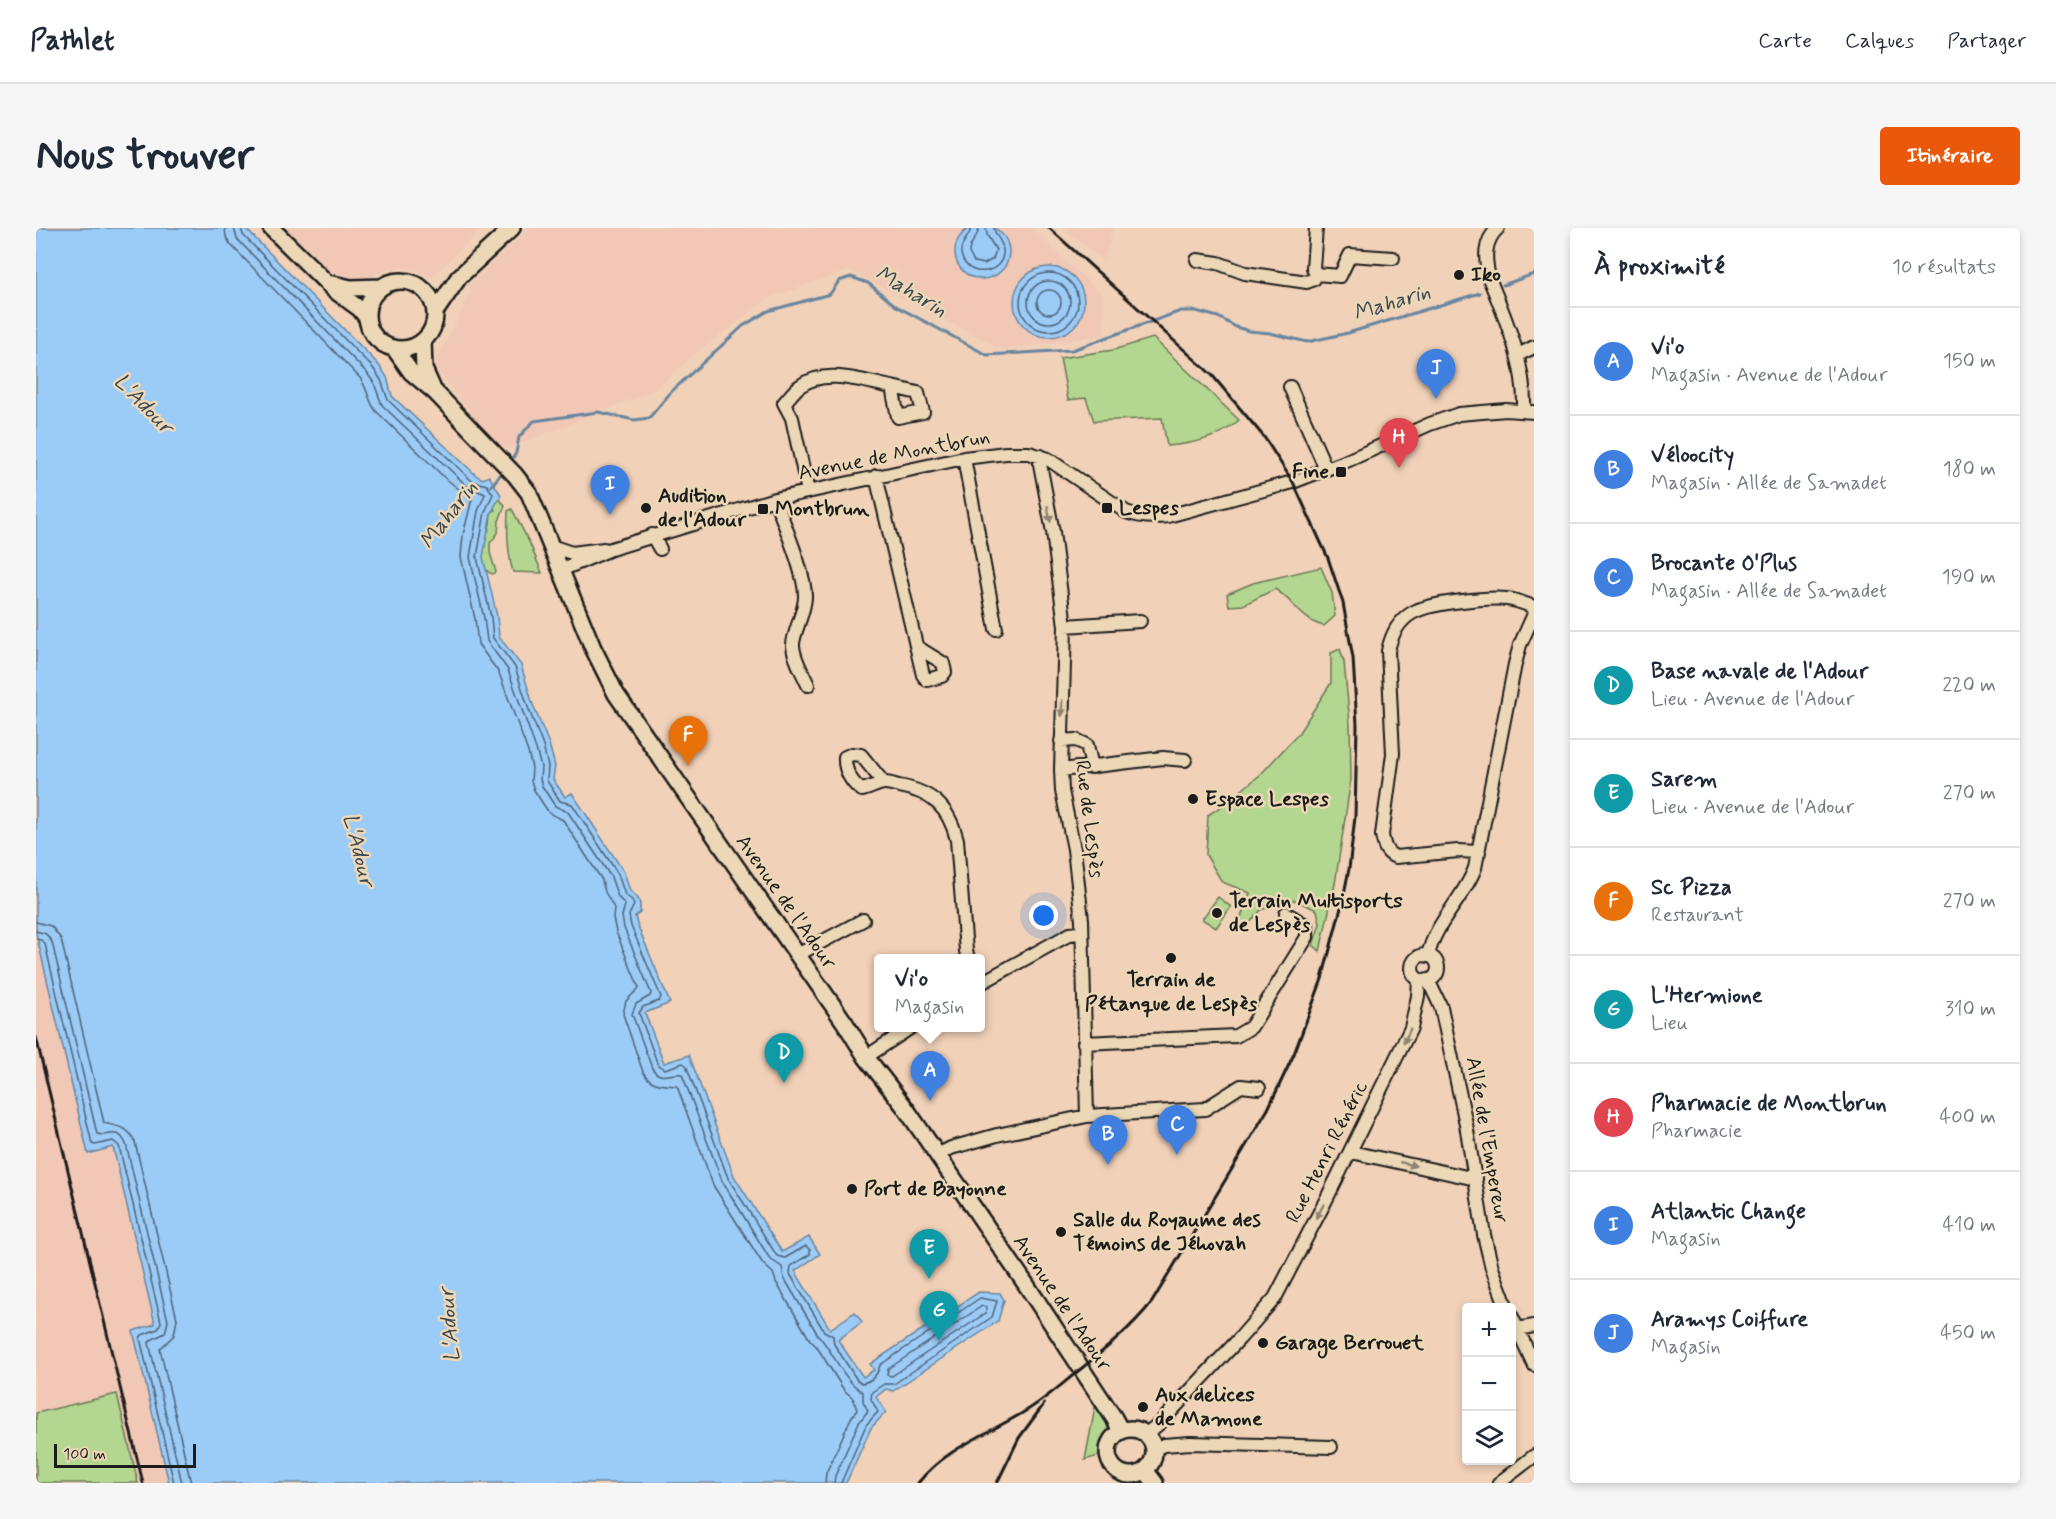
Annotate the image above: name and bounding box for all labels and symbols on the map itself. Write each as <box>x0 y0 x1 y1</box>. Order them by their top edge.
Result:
water label: Maharin <box>870 260 952 324</box>
place label: Iko <box>1471 261 1501 289</box>
marker: Iko <box>1452 268 1466 282</box>
water label: Maharin <box>1350 278 1434 328</box>
pin: J <box>1416 350 1456 399</box>
water label: L'Adour <box>107 368 181 442</box>
pin: H <box>1380 418 1418 468</box>
street label: Avenue de Montbrun <box>796 423 992 487</box>
place label: Fine <box>1292 458 1329 486</box>
marker: Fine <box>1334 465 1348 479</box>
pin: I <box>590 466 630 515</box>
water label: Maharin <box>414 475 484 555</box>
place label: Audition de l'Adour <box>658 482 747 534</box>
place label: Lespes <box>1119 494 1179 522</box>
place label: Montbrun <box>775 495 870 523</box>
marker: Audition de l'Adour <box>639 501 653 515</box>
marker: Lespes <box>1100 501 1114 515</box>
marker: Montbrun <box>756 502 770 516</box>
one-way arrow <box>1045 504 1054 523</box>
one-way arrow <box>1057 698 1066 717</box>
pin: F <box>668 716 708 766</box>
street label: Rue de Lespès <box>1068 758 1110 880</box>
place label: Espace Lespes <box>1205 785 1329 813</box>
marker: Espace Lespes <box>1186 792 1200 806</box>
water label: L'Adour <box>336 811 381 892</box>
street label: Avenue de l'Adour <box>729 829 843 975</box>
place label: Terrain Multisports de Lespès <box>1229 887 1403 939</box>
your location <box>1029 901 1058 930</box>
marker: Terrain Multisports de Lespès <box>1210 906 1224 920</box>
marker: Terrain de Pétanque de Lespès <box>1164 951 1178 965</box>
place label: Terrain de Pétanque de Lespès <box>1085 966 1258 1018</box>
one-way arrow <box>1402 1028 1411 1045</box>
pin: D <box>764 1034 804 1083</box>
pin: A <box>910 1052 950 1101</box>
street label: Allée de l'Empereur <box>1459 1055 1515 1226</box>
street label: Rue Henri Rénéric <box>1279 1076 1375 1228</box>
pin: C <box>1158 1106 1196 1155</box>
pin: B <box>1088 1116 1128 1165</box>
one-way arrow <box>1398 1160 1417 1170</box>
place label: Port de Bayonne <box>864 1175 1007 1203</box>
marker: Port de Bayonne <box>845 1182 859 1196</box>
one-way arrow <box>1315 1203 1325 1220</box>
place label: Salle du Royaume des Témoins de Jéhovah <box>1073 1206 1261 1258</box>
marker: Salle du Royaume des Témoins de Jéhovah <box>1054 1225 1068 1239</box>
street label: Avenue de l'Adour <box>1006 1229 1118 1377</box>
pin: E <box>910 1230 948 1279</box>
water label: L'Adour <box>433 1284 467 1363</box>
pin: G <box>920 1292 958 1341</box>
place label: Garage Berrouet <box>1275 1329 1425 1359</box>
marker: Garage Berrouet <box>1256 1336 1270 1350</box>
place label: Aux delices de Mamone <box>1155 1381 1263 1433</box>
marker: Aux delices de Mamone <box>1136 1400 1150 1414</box>
scale bar <box>54 1441 196 1468</box>

